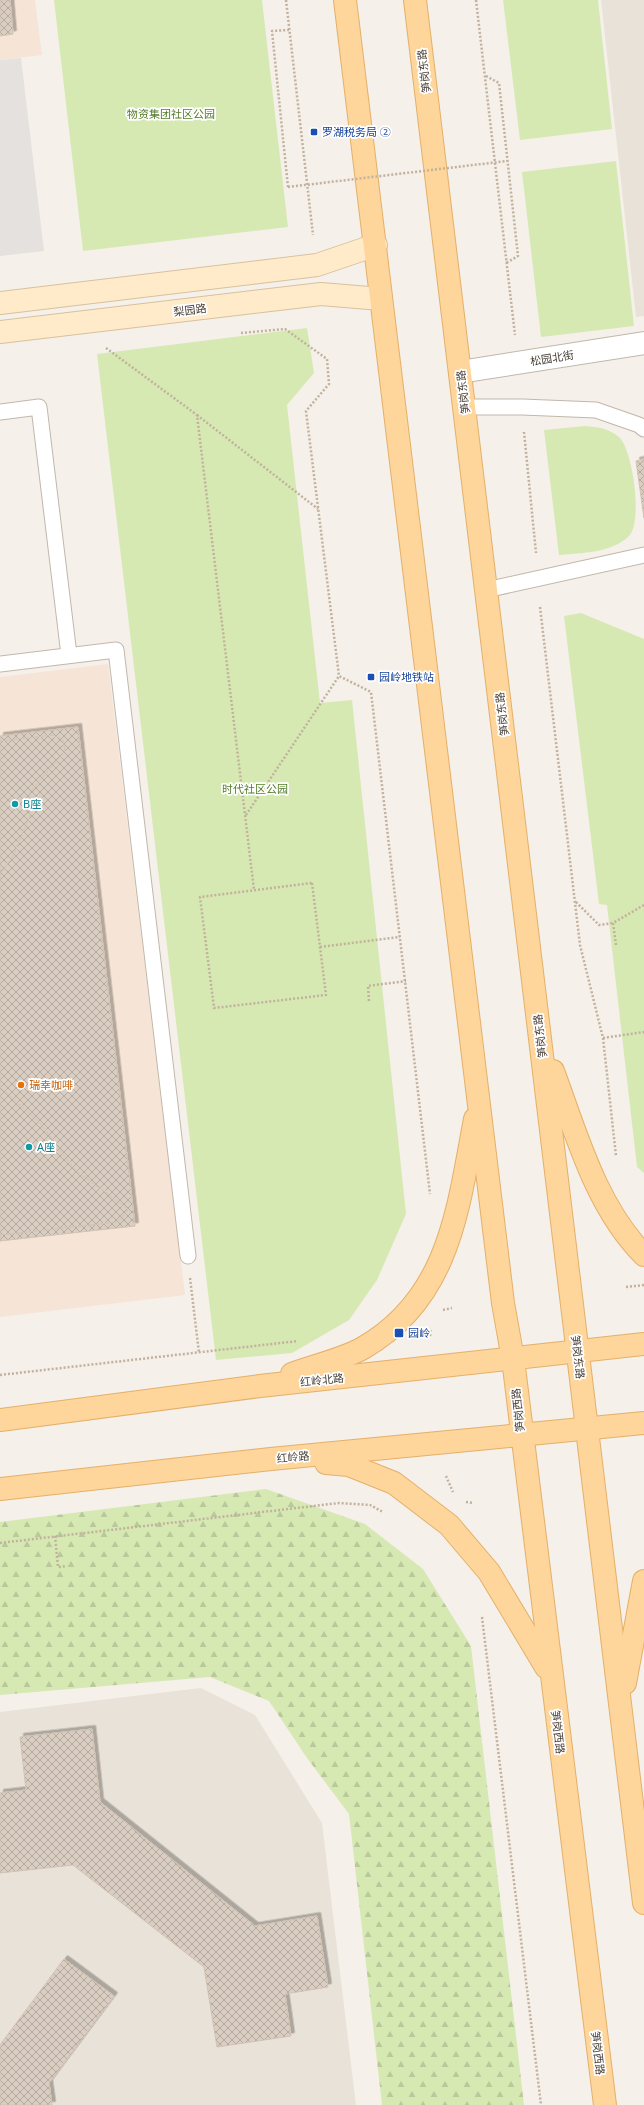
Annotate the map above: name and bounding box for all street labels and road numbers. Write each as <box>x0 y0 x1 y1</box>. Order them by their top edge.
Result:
street label: 笋岗东路 <box>413 48 434 94</box>
street label: 梨园路 <box>173 300 207 319</box>
street label: 松园北街 <box>529 347 575 368</box>
street label: 笋岗东路 <box>452 369 473 415</box>
street label: 笋岗东路 <box>491 691 512 737</box>
street label: 笋岗东路 <box>529 1013 550 1059</box>
street label: 笋岗东路 <box>568 1334 589 1380</box>
street label: 红岭北路 <box>299 1370 345 1389</box>
street label: 笋岗西路 <box>508 1387 527 1433</box>
street label: 红岭路 <box>276 1448 310 1465</box>
street label: 笋岗西路 <box>548 1709 569 1755</box>
street label: 笋岗西路 <box>588 2030 609 2076</box>

